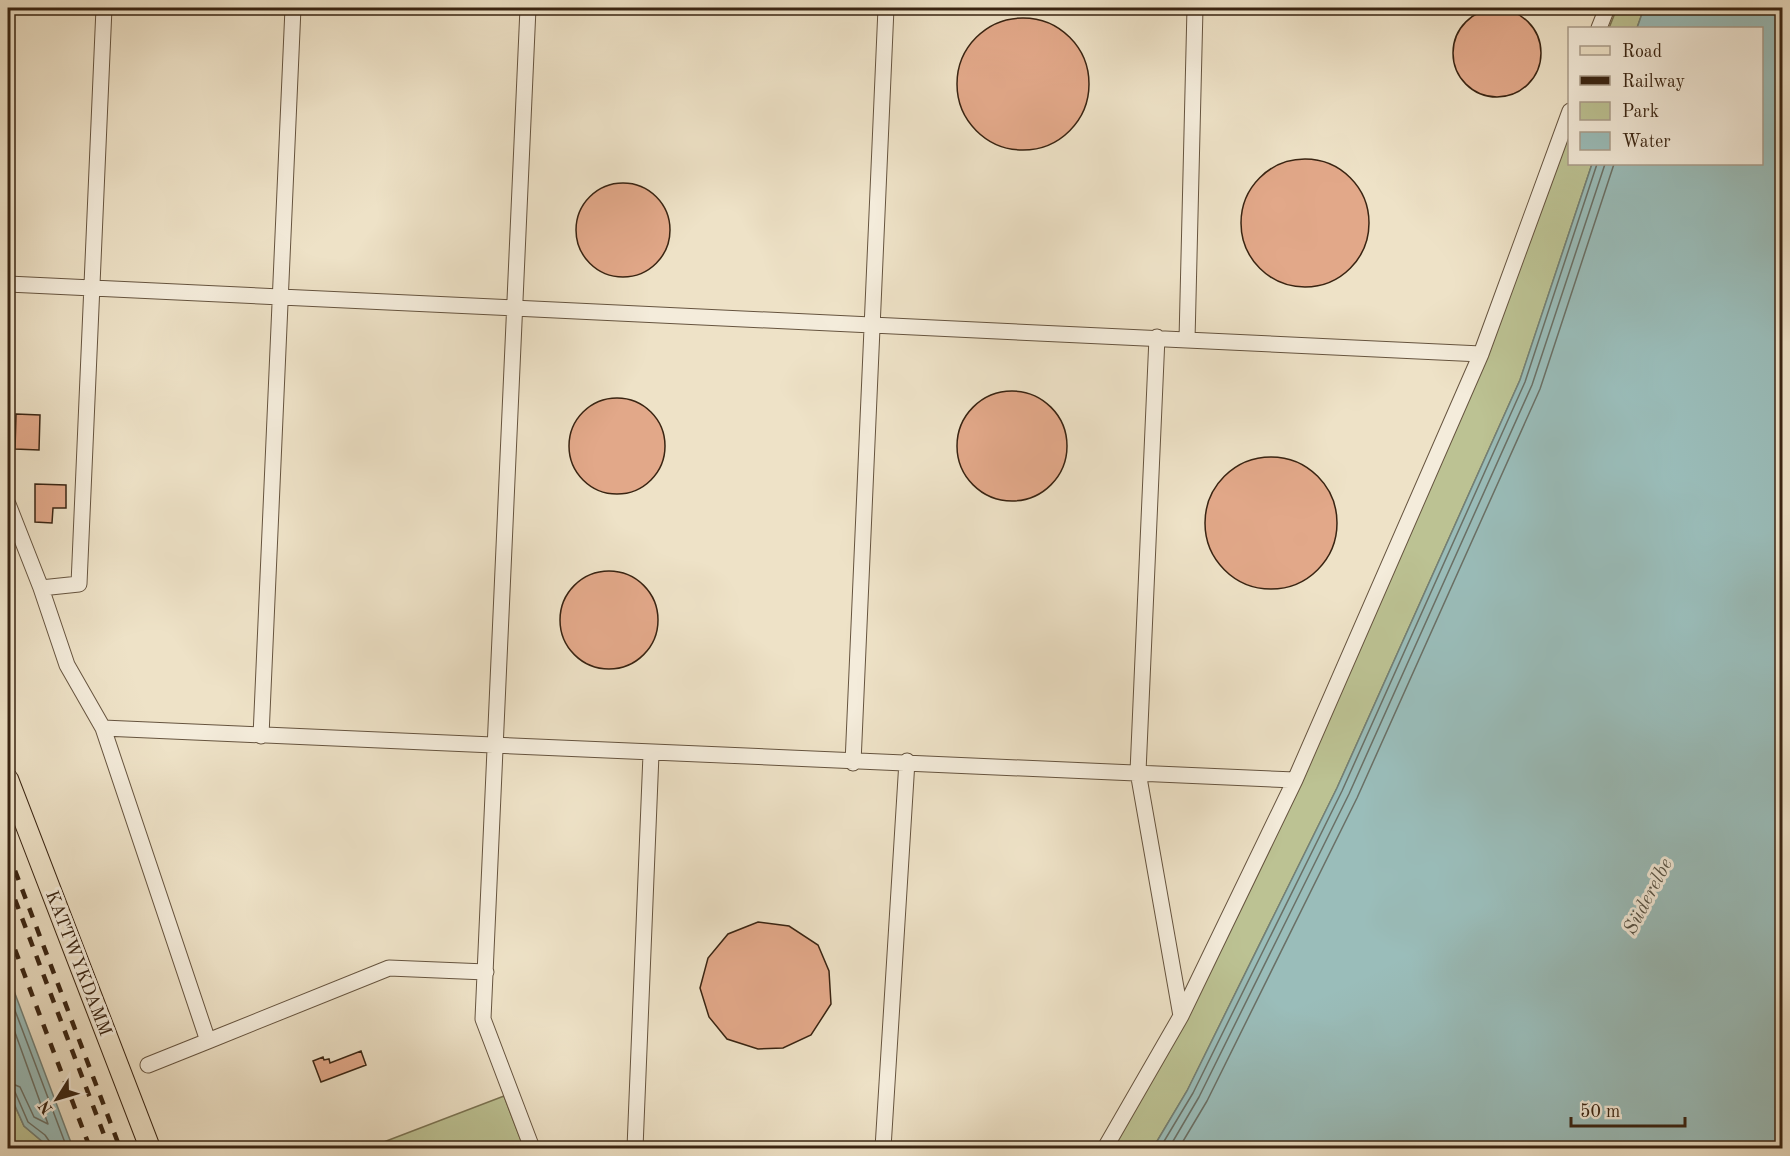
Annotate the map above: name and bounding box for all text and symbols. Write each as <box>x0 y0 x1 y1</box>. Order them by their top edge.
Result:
legend <box>1568 27 1763 165</box>
text: Road <box>1622 43 1662 61</box>
text: Railway <box>1622 73 1685 91</box>
text: Park <box>1622 103 1659 121</box>
text: Water <box>1622 133 1671 151</box>
water label: Süderelbe <box>1620 856 1677 938</box>
street label: KATTWYKDAMM <box>42 888 114 1039</box>
north arrow <box>27 1069 87 1129</box>
scale bar <box>1571 1090 1685 1128</box>
text: N <box>36 1097 57 1117</box>
text: 50 m <box>1580 1103 1620 1121</box>

